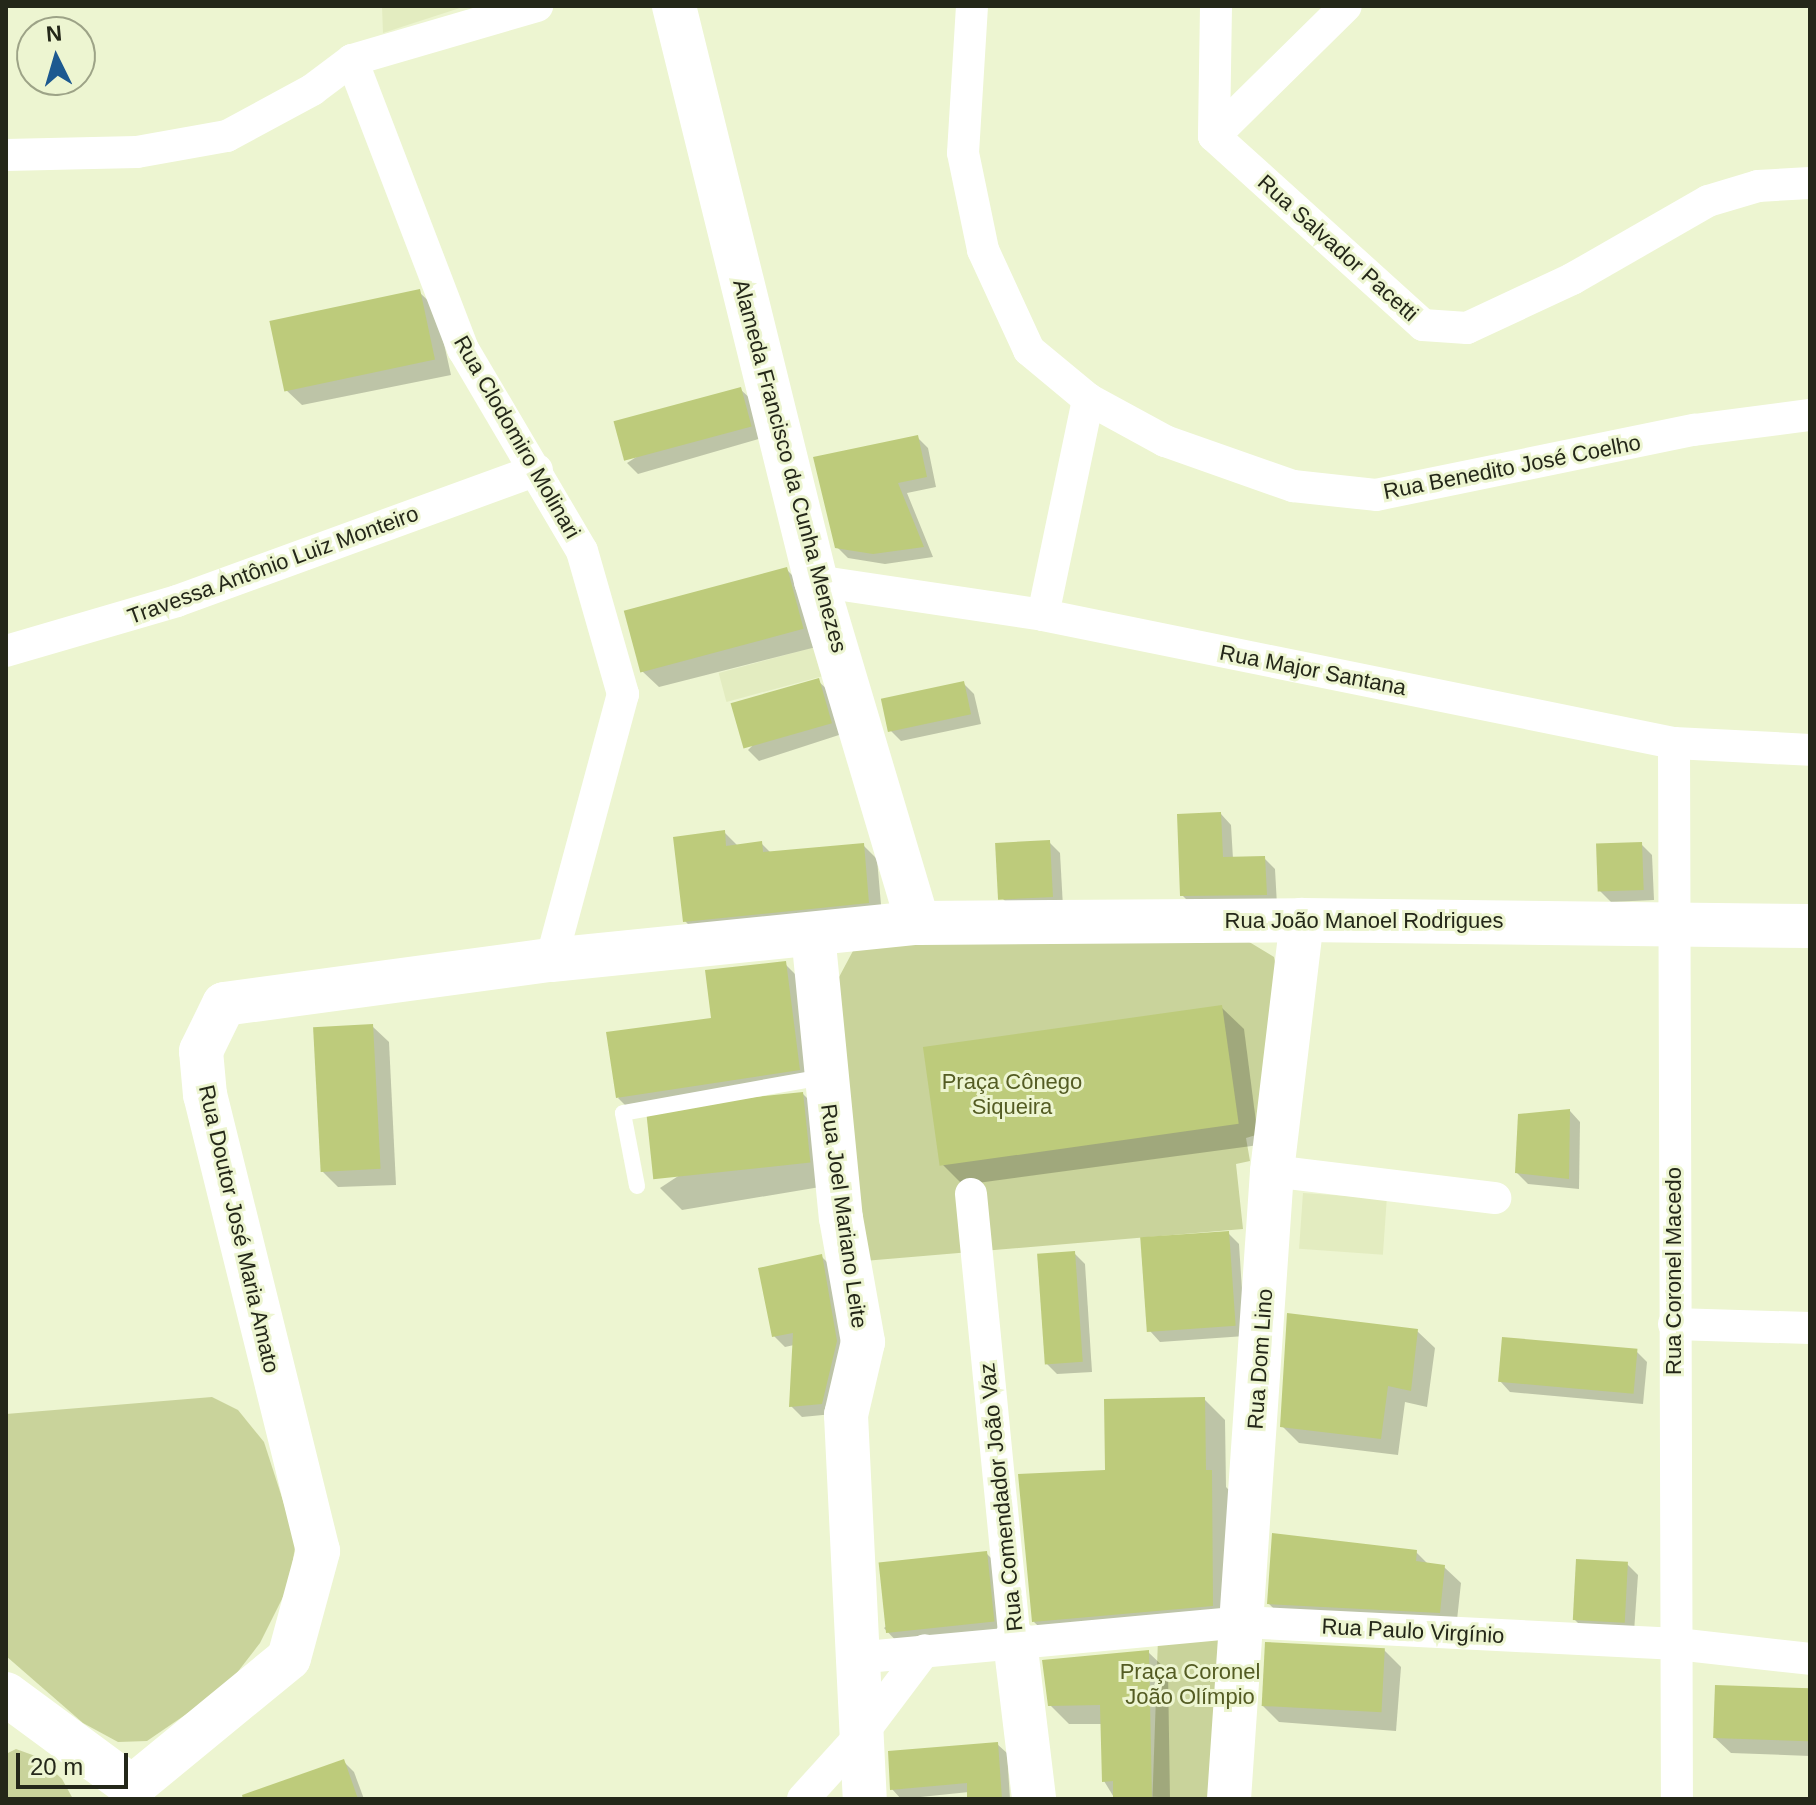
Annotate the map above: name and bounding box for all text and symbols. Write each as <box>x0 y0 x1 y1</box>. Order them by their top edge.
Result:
north arrow <box>16 16 96 96</box>
text: N <box>45 20 63 47</box>
street label: Rua Salvador Pacetti <box>1252 169 1424 327</box>
street label: Alameda Francisco da Cunha Menezes <box>727 277 853 655</box>
street label: Rua Clodomiro Molinari <box>448 331 586 543</box>
street label: Rua Benedito José Coelho <box>1381 429 1643 505</box>
street label: Travessa Antônio Luiz Monteiro <box>124 500 422 630</box>
street label: Rua Major Santana <box>1217 639 1409 701</box>
street label: Rua João Manoel Rodrigues <box>1225 908 1503 934</box>
park label: Praça Cônego Siqueira <box>942 1068 1082 1120</box>
street label: Rua Doutor José Maria Amato <box>193 1082 285 1376</box>
street label: Rua Joel Mariano Leite <box>815 1102 873 1330</box>
street label: Rua Coronel Macedo <box>1661 1167 1687 1375</box>
street label: Rua Dom Lino <box>1242 1288 1278 1430</box>
street label: Rua Comendador João Vaz <box>974 1361 1028 1633</box>
street label: Rua Paulo Virgínio <box>1321 1613 1505 1649</box>
park label: Praça Coronel João Olímpio <box>1120 1658 1260 1710</box>
scale bar <box>20 1737 132 1787</box>
text: 20 m <box>30 1753 83 1780</box>

